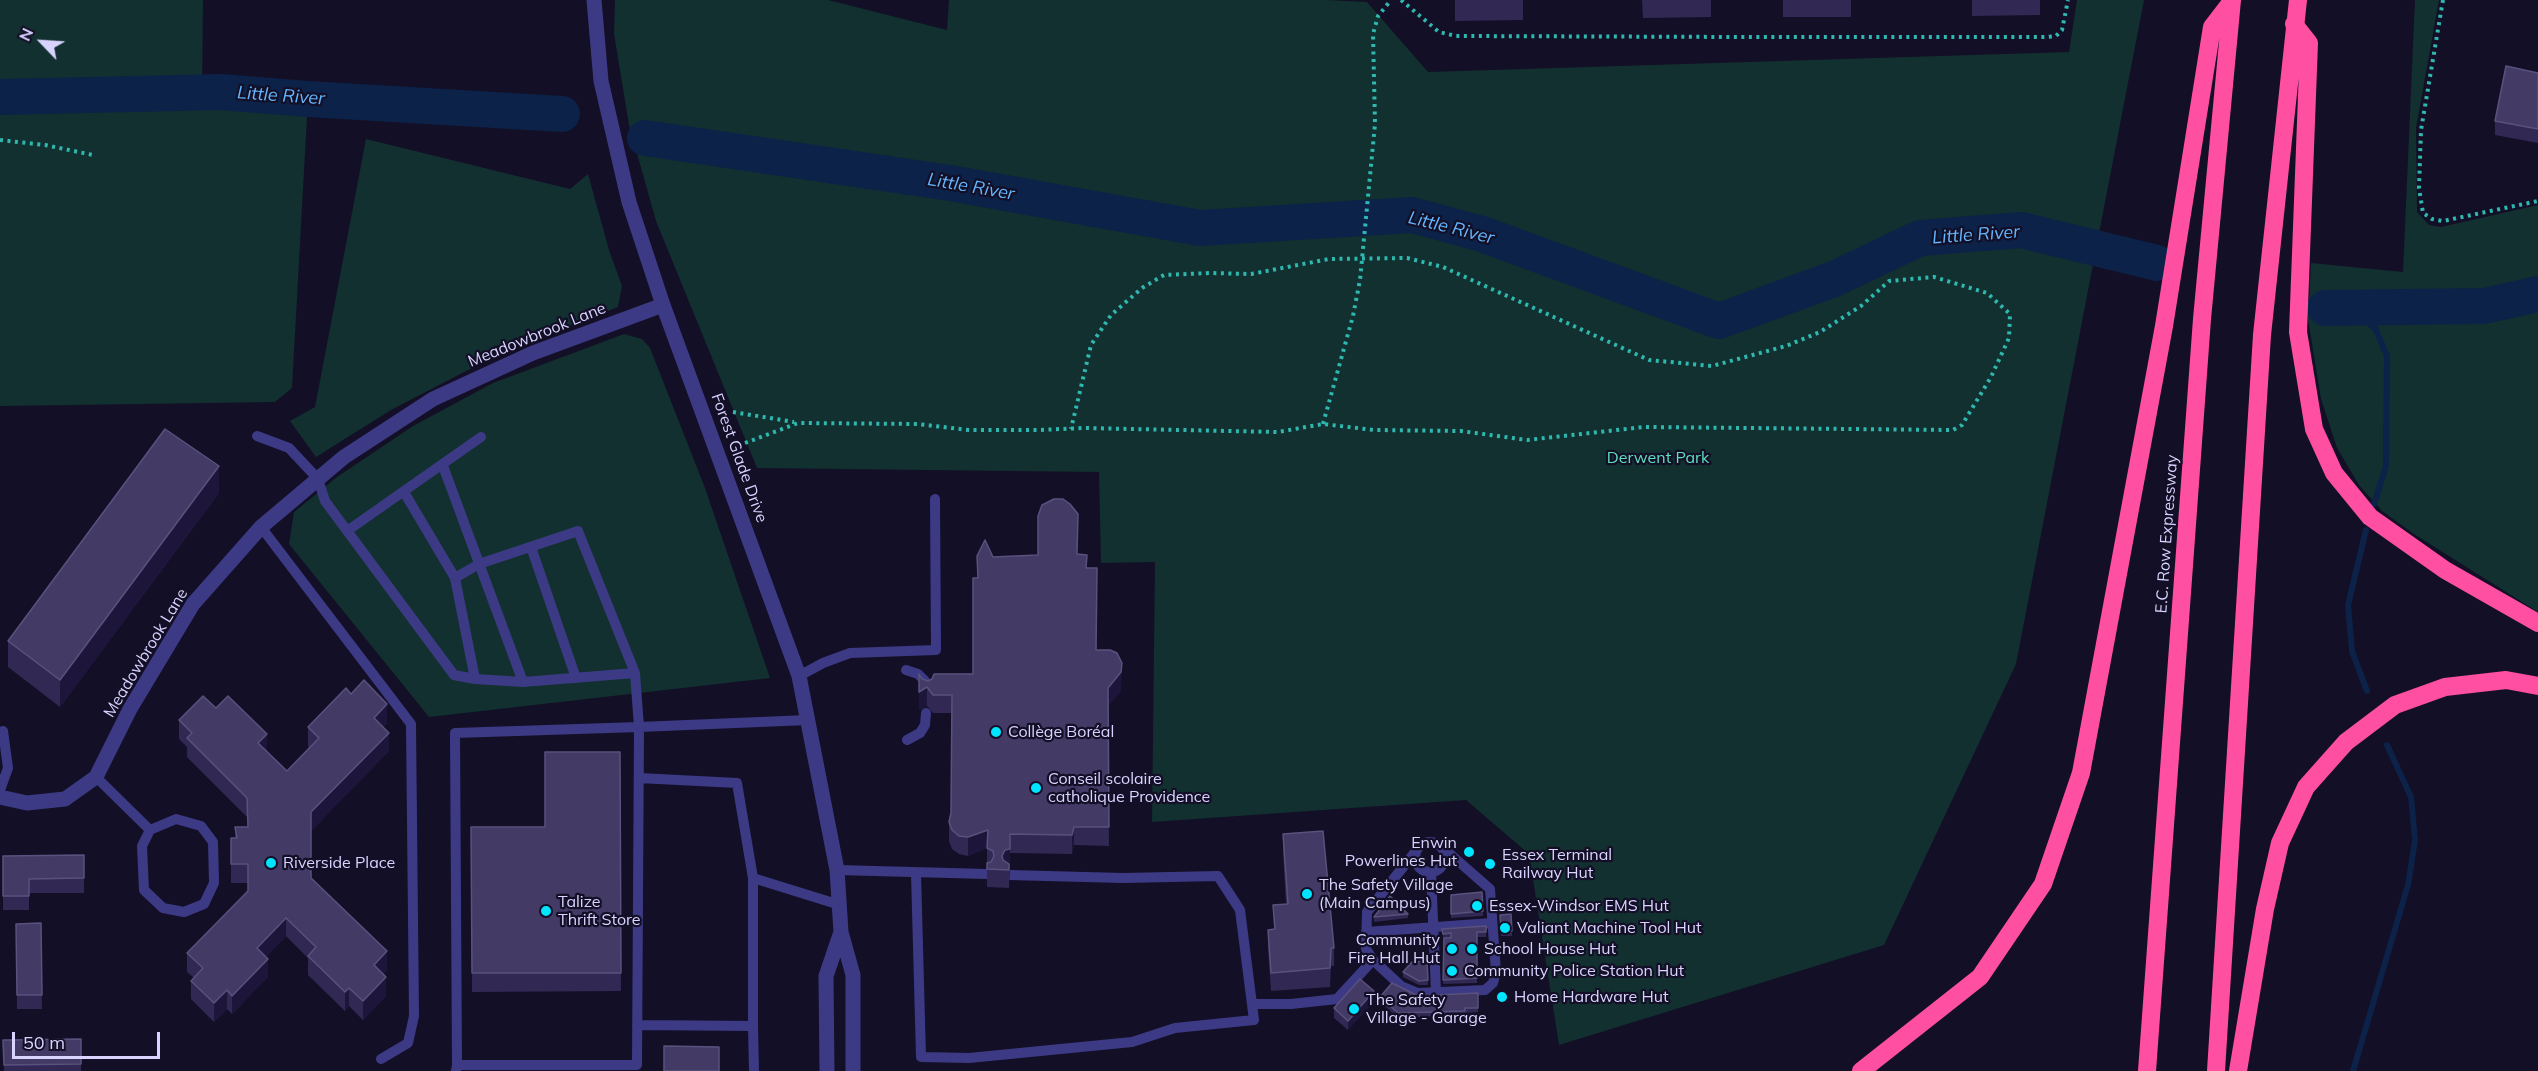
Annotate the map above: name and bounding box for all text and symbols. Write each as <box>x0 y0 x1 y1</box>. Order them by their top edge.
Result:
north arrow <box>12 12 72 72</box>
text: N <box>14 25 37 44</box>
water label: Little River <box>236 82 326 110</box>
water label: Little River <box>926 169 1016 205</box>
water label: Little River <box>1406 207 1496 249</box>
water label: Little River <box>1931 221 2021 249</box>
street label: Meadowbrook Lane <box>465 299 609 371</box>
street label: Forest Glade Drive <box>707 391 771 525</box>
park label: Derwent Park <box>1607 448 1709 468</box>
street label: E.C. Row Expressway <box>2152 454 2182 614</box>
street label: Meadowbrook Lane <box>100 585 192 721</box>
place label: Collège Boréal <box>1008 722 1114 742</box>
marker: Collège Boréal <box>989 725 1003 739</box>
place label: Conseil scolaire catholique Providence <box>1048 769 1210 807</box>
marker: Conseil scolaire catholique Providence <box>1029 781 1043 795</box>
place label: Enwin Powerlines Hut <box>1345 833 1457 871</box>
marker: Enwin Powerlines Hut <box>1462 845 1476 859</box>
place label: Essex Terminal Railway Hut <box>1502 845 1612 883</box>
place label: Riverside Place <box>283 853 395 873</box>
marker: Riverside Place <box>264 856 278 870</box>
marker: Essex Terminal Railway Hut <box>1483 857 1497 871</box>
place label: The Safety Village (Main Campus) <box>1319 875 1453 913</box>
marker: The Safety Village (Main Campus) <box>1300 887 1314 901</box>
place label: Talize Thrift Store <box>558 892 640 930</box>
place label: Essex-Windsor EMS Hut <box>1489 896 1669 916</box>
marker: Essex-Windsor EMS Hut <box>1470 899 1484 913</box>
marker: Talize Thrift Store <box>539 904 553 918</box>
place label: Valiant Machine Tool Hut <box>1517 918 1702 938</box>
marker: Valiant Machine Tool Hut <box>1498 921 1512 935</box>
place label: Community Fire Hall Hut <box>1348 930 1440 968</box>
place label: School House Hut <box>1484 939 1616 959</box>
marker: Community Fire Hall Hut <box>1445 942 1459 956</box>
marker: School House Hut <box>1465 942 1479 956</box>
place label: Community Police Station Hut <box>1464 961 1684 981</box>
marker: Community Police Station Hut <box>1445 964 1459 978</box>
place label: Home Hardware Hut <box>1514 987 1668 1007</box>
place label: The Safety Village - Garage <box>1366 990 1487 1028</box>
marker: Home Hardware Hut <box>1495 990 1509 1004</box>
marker: The Safety Village - Garage <box>1347 1002 1361 1016</box>
scale bar <box>15 1020 164 1058</box>
text: 50 m <box>23 1031 65 1054</box>

